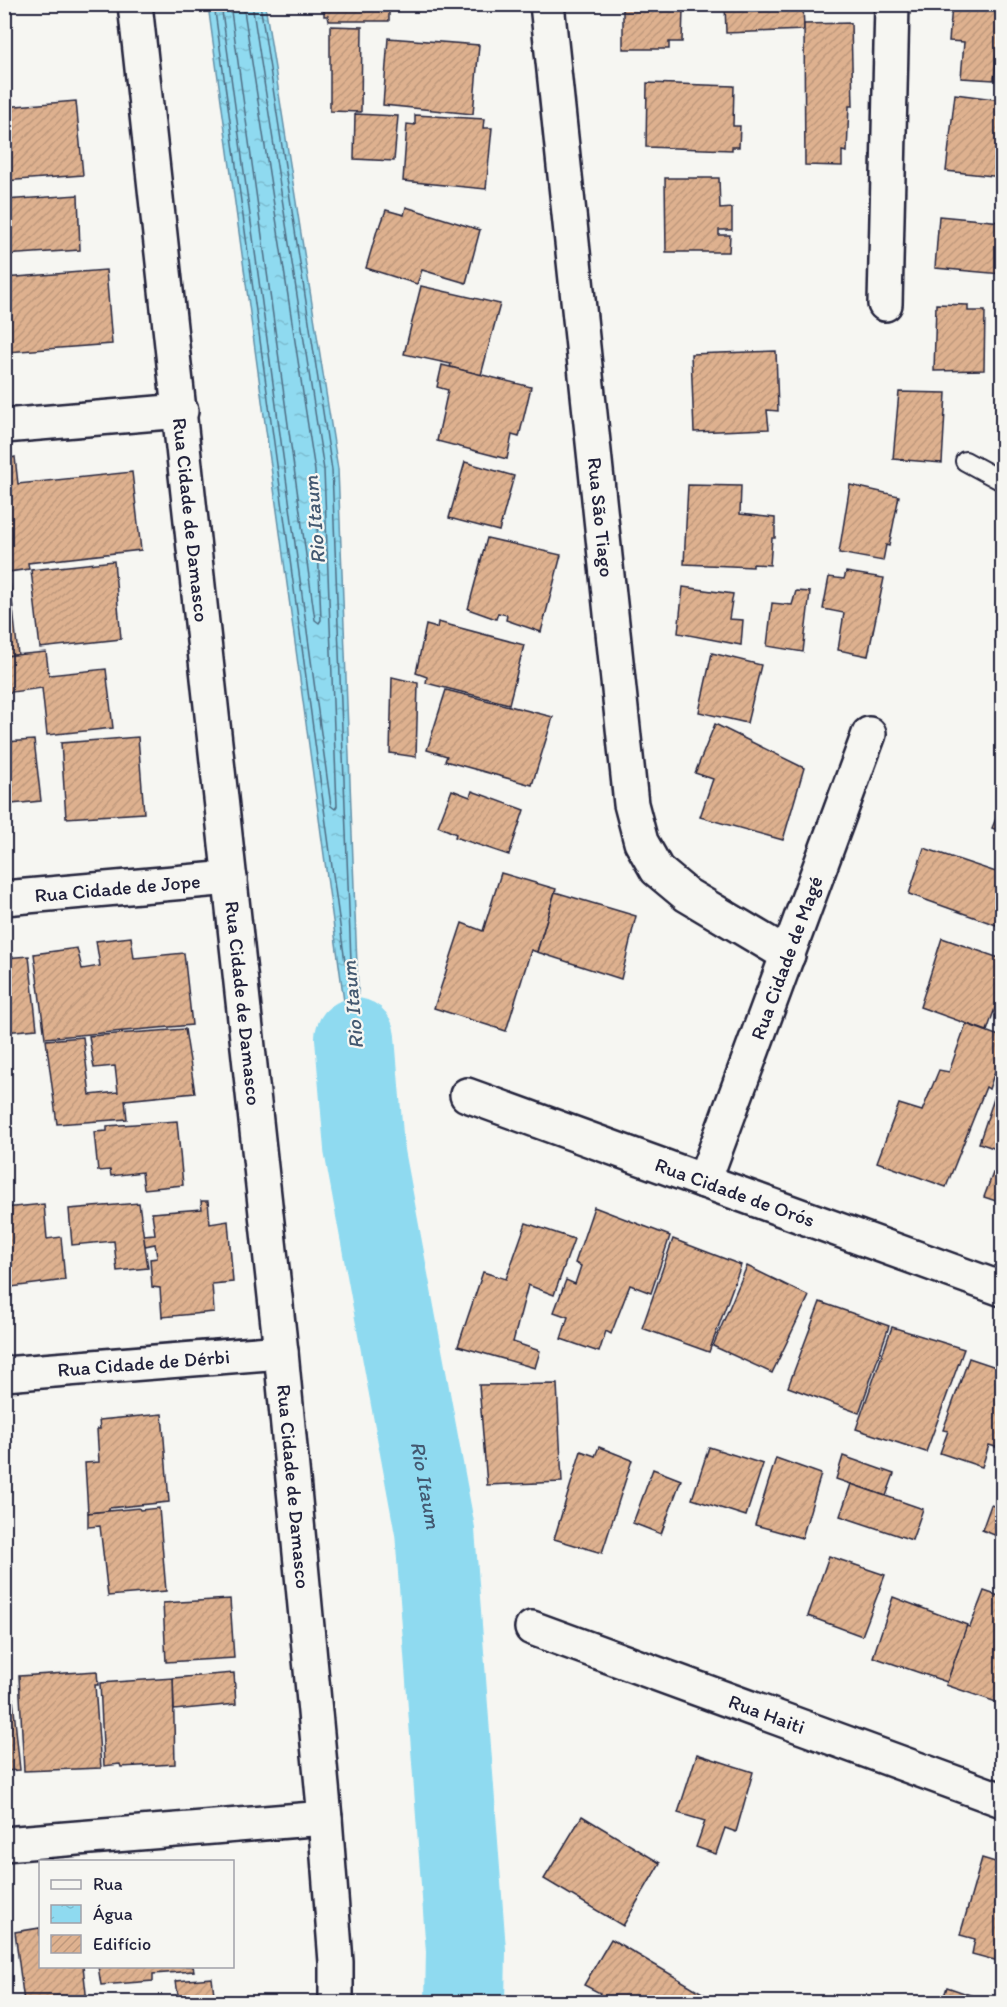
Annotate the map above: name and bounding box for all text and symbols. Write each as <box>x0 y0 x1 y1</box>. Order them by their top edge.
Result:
street label: Rua Cidade de Damasco <box>168 417 214 623</box>
street label: Rua São Tiago <box>583 456 619 578</box>
water label: Rio Itaum <box>298 475 330 565</box>
street label: Rua Cidade de Jope <box>34 869 201 907</box>
street label: Rua Cidade de Magé <box>745 873 828 1043</box>
street label: Rua Cidade de Damasco <box>220 900 266 1107</box>
water label: Rio Itaum <box>336 960 368 1050</box>
street label: Rua Cidade de Orós <box>652 1152 818 1232</box>
street label: Rua Cidade de Dérbi <box>56 1344 231 1382</box>
street label: Rua Cidade de Damasco <box>272 1383 315 1590</box>
water label: Rio Itaum <box>406 1439 447 1531</box>
street label: Rua Haiti <box>725 1689 808 1739</box>
legend <box>39 1860 234 1968</box>
text: Rua <box>93 1873 123 1895</box>
text: Água <box>93 1903 133 1925</box>
text: Edifício <box>93 1933 151 1955</box>

